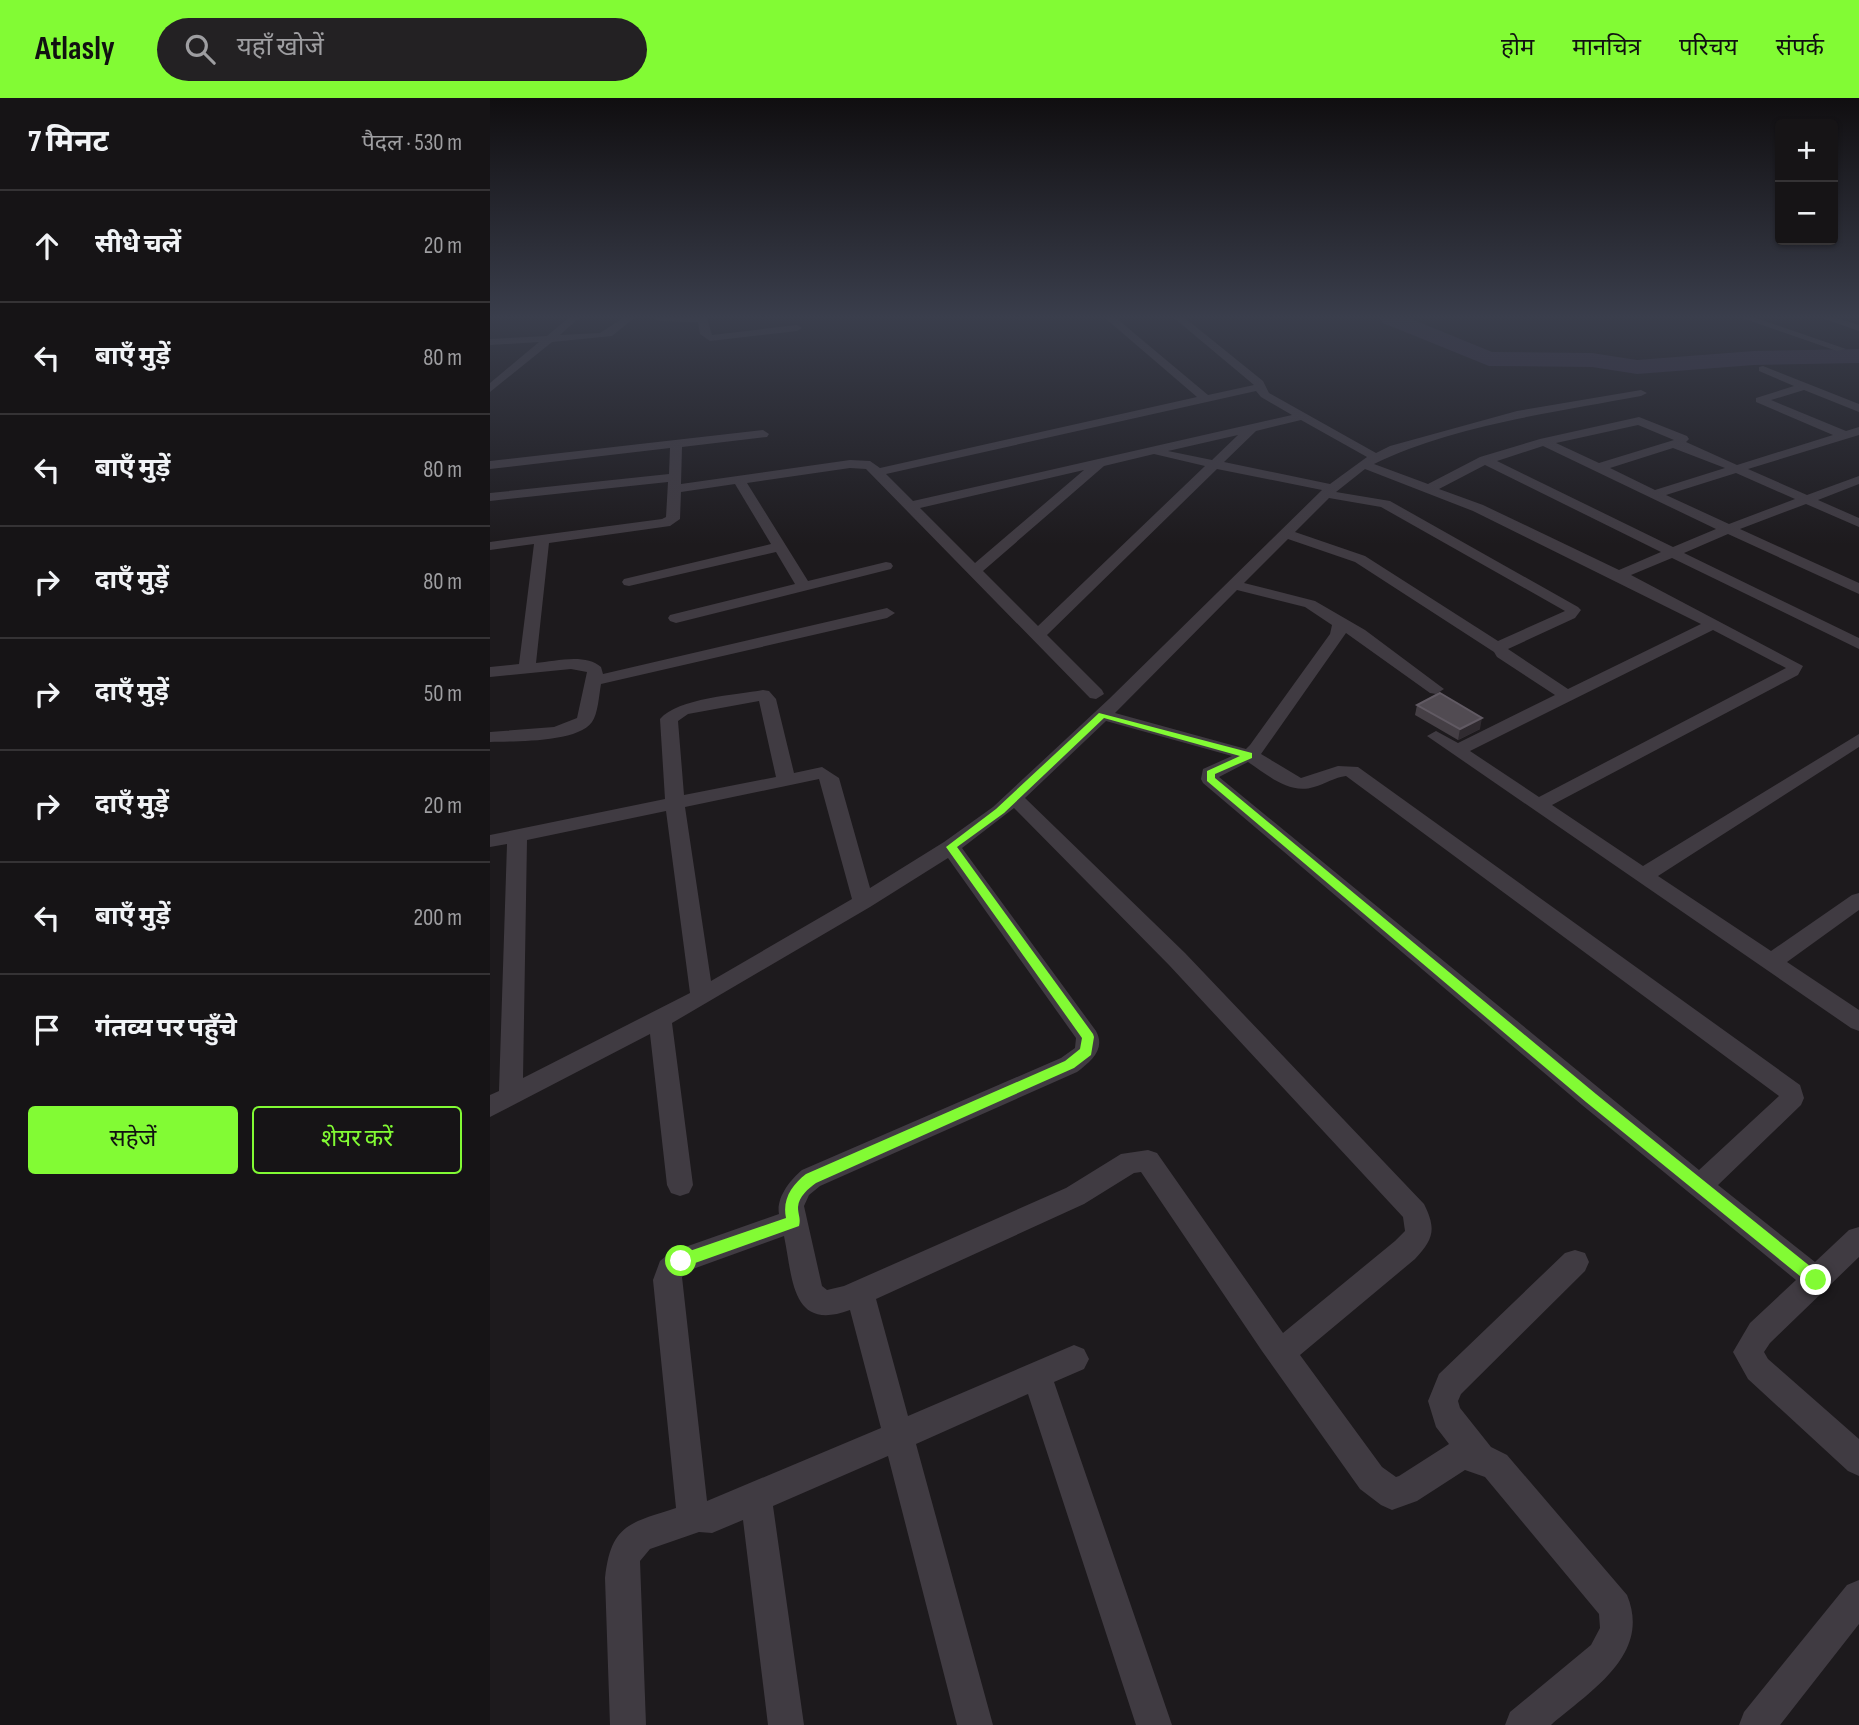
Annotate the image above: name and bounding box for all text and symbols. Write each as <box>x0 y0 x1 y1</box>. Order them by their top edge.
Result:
search box <box>157 18 647 81</box>
text: Atlasly <box>35 29 115 69</box>
icon: search <box>181 30 219 68</box>
text: यहाँ खोजें <box>237 32 324 63</box>
text: होम <box>1501 33 1534 62</box>
text: मानचित्र <box>1572 33 1641 62</box>
text: परिचय <box>1679 33 1738 62</box>
text: संपर्क <box>1776 33 1824 62</box>
map controls <box>1775 119 1838 245</box>
button: + <box>1775 119 1838 182</box>
text: 7 मिनट <box>28 124 109 160</box>
text: पैदल · 530 m <box>362 129 462 157</box>
button: − <box>1775 182 1838 245</box>
icon: ahead <box>28 227 66 265</box>
text: सीधे चलें <box>95 229 181 260</box>
text: 20 m <box>424 232 462 260</box>
icon: left <box>28 339 66 377</box>
text: बाएँ मुड़ें <box>95 341 170 372</box>
text: 80 m <box>423 344 462 372</box>
icon: left <box>28 451 66 489</box>
text: बाएँ मुड़ें <box>95 453 170 484</box>
text: 80 m <box>423 456 462 484</box>
icon: right <box>28 563 66 601</box>
text: दाएँ मुड़ें <box>95 565 169 596</box>
text: 80 m <box>423 568 462 596</box>
icon: right <box>28 675 66 713</box>
text: दाएँ मुड़ें <box>95 677 169 708</box>
text: 50 m <box>424 680 462 708</box>
icon: right <box>28 787 66 825</box>
text: दाएँ मुड़ें <box>95 789 169 820</box>
text: 20 m <box>424 792 462 820</box>
icon: left <box>28 899 66 937</box>
text: बाएँ मुड़ें <box>95 901 170 932</box>
text: 200 m <box>414 904 462 932</box>
icon: arrive <box>28 1011 66 1049</box>
text: गंतव्य पर पहुँचे <box>95 1013 237 1044</box>
button: सहेजें <box>28 1106 238 1174</box>
button: शेयर करें <box>252 1106 462 1174</box>
route start <box>665 1245 696 1276</box>
route end <box>1800 1264 1831 1295</box>

